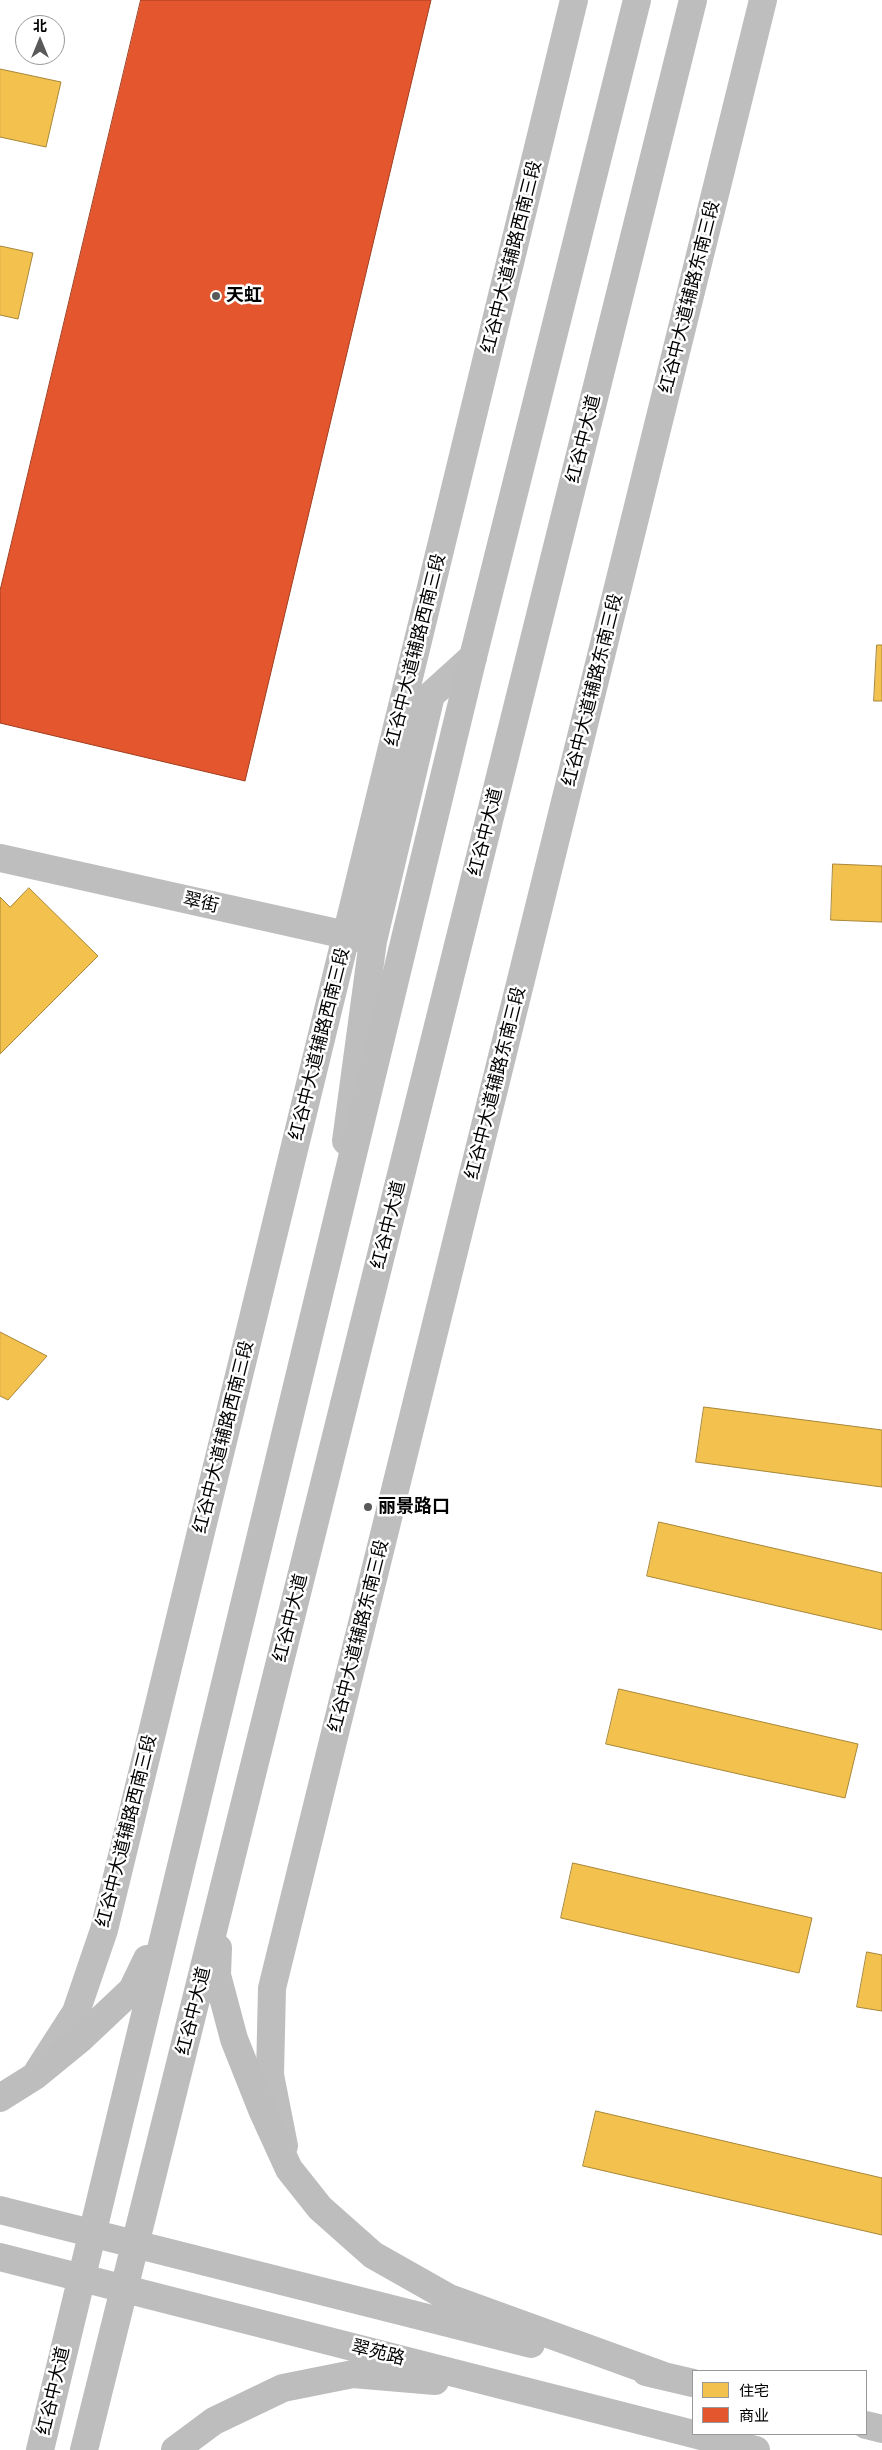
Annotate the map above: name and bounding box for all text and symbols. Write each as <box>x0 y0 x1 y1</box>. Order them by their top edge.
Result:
north arrow <box>15 15 65 65</box>
text: 北 <box>33 17 47 35</box>
street label: 红谷中大道辅路西南三段 <box>478 158 546 356</box>
street label: 红谷中大道辅路东南三段 <box>656 198 724 396</box>
place label: 天虹 <box>226 285 262 307</box>
marker: 天虹 <box>210 290 222 302</box>
street label: 红谷中大道 <box>563 393 605 485</box>
street label: 红谷中大道辅路西南三段 <box>382 551 450 749</box>
street label: 红谷中大道辅路东南三段 <box>559 591 627 789</box>
street label: 红谷中大道 <box>465 786 507 878</box>
street label: 翠街 <box>181 888 221 918</box>
street label: 红谷中大道辅路西南三段 <box>286 945 354 1143</box>
street label: 红谷中大道辅路东南三段 <box>462 984 530 1182</box>
street label: 红谷中大道 <box>368 1179 410 1271</box>
street label: 红谷中大道辅路西南三段 <box>190 1338 258 1536</box>
place label: 丽景路口 <box>378 1496 450 1518</box>
marker: 丽景路口 <box>362 1501 374 1513</box>
street label: 红谷中大道辅路东南三段 <box>325 1537 393 1735</box>
street label: 红谷中大道 <box>270 1572 312 1664</box>
street label: 红谷中大道辅路西南三段 <box>93 1732 161 1930</box>
street label: 红谷中大道 <box>173 1965 215 2057</box>
street label: 翠苑路 <box>349 2336 407 2370</box>
street label: 红谷中大道 <box>33 2345 75 2437</box>
legend <box>692 2370 867 2435</box>
text: 住宅 <box>739 2381 769 2400</box>
text: 商业 <box>739 2406 769 2425</box>

